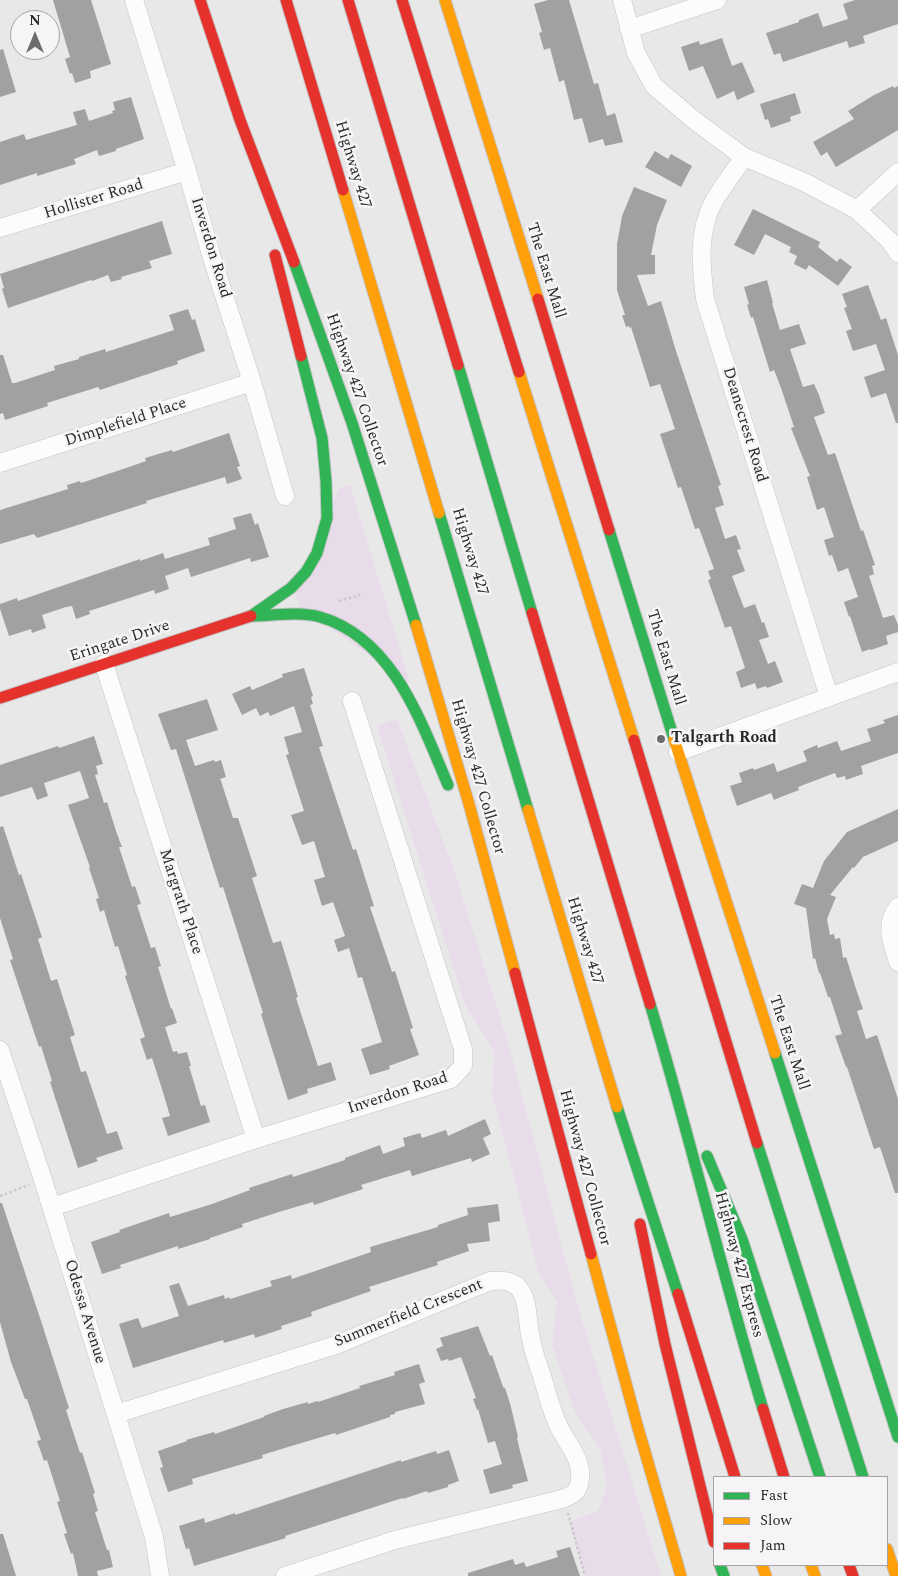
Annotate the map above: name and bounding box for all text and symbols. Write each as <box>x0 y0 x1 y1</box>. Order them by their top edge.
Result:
north arrow <box>10 10 60 60</box>
text: N <box>29 10 41 31</box>
street label: Highway 427 <box>329 119 375 211</box>
street label: Hollister Road <box>42 176 146 224</box>
street label: Inverdon Road <box>186 195 234 301</box>
street label: The East Mall <box>521 221 569 321</box>
street label: Highway 427 Collector <box>321 311 391 469</box>
street label: Deanecrest Road <box>717 365 771 485</box>
street label: Dimplefield Place <box>63 394 189 452</box>
street label: Highway 427 <box>446 506 492 598</box>
street label: The East Mall <box>641 608 689 708</box>
street label: Eringate Drive <box>68 617 172 667</box>
street label: Highway 427 Collector <box>446 697 508 857</box>
place label: Talgarth Road <box>671 729 777 749</box>
marker: Talgarth Road <box>655 733 667 745</box>
street label: Margrath Place <box>154 847 206 957</box>
street label: Highway 427 <box>561 895 607 987</box>
street label: The East Mall <box>764 993 812 1093</box>
street label: Inverdon Road <box>346 1069 450 1119</box>
street label: Highway 427 Collector <box>554 1088 614 1248</box>
street label: Highway 427 Express <box>709 1190 767 1340</box>
street label: Odessa Avenue <box>59 1258 109 1366</box>
street label: Summerfield Crescent <box>332 1275 486 1353</box>
legend <box>713 1476 888 1566</box>
text: Fast <box>760 1484 788 1507</box>
text: Slow <box>760 1509 792 1532</box>
text: Jam <box>760 1534 786 1557</box>

